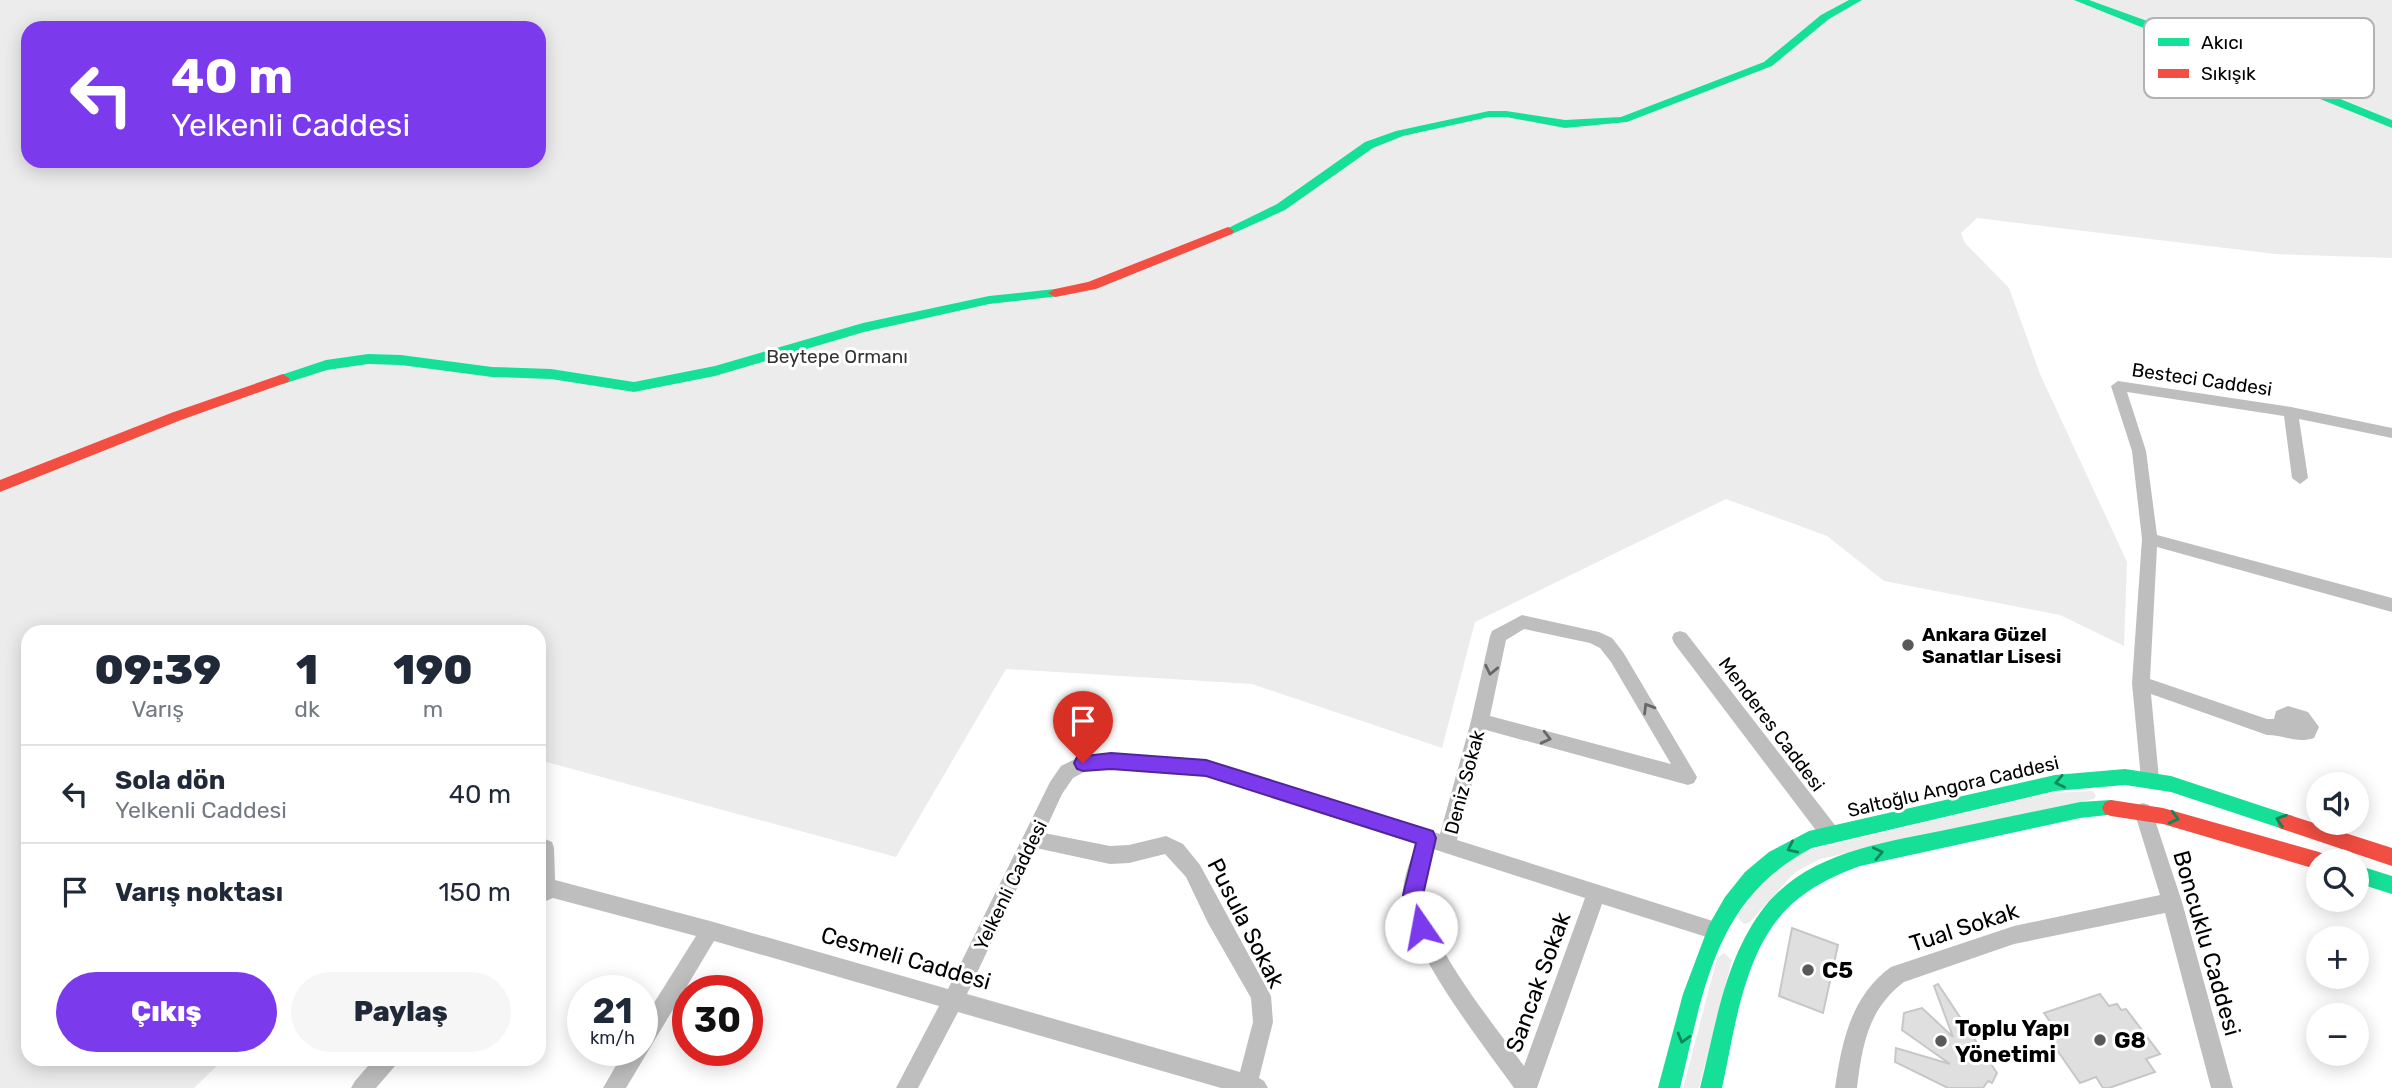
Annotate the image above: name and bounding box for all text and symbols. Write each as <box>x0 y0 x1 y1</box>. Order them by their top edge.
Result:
legend <box>2144 18 2374 98</box>
text: Akıcı <box>2201 31 2243 54</box>
text: 40 m <box>171 47 293 105</box>
icon: left <box>56 49 147 140</box>
text: Sıkışık <box>2201 62 2256 85</box>
text: Yelkenli Caddesi <box>171 106 410 144</box>
park label: Beytepe Ormanı <box>766 345 908 368</box>
street label: Besteci Caddesi <box>2130 358 2274 401</box>
place label: Ankara Güzel Sanatlar Lisesi <box>1922 623 2061 668</box>
marker: Ankara Güzel Sanatlar Lisesi <box>1900 637 1916 653</box>
text: 09:39 <box>94 645 221 695</box>
text: 1 <box>296 645 318 695</box>
text: 190 <box>393 645 473 695</box>
street label: Menderes Caddesi <box>1714 653 1829 796</box>
one-way arrow <box>1484 664 1499 676</box>
pin <box>1053 691 1113 763</box>
text: Varış <box>131 695 184 723</box>
text: dk <box>294 695 320 723</box>
text: m <box>423 695 443 723</box>
icon: arrive <box>1064 702 1102 740</box>
one-way arrow <box>1643 703 1656 716</box>
street label: Deniz Sokak <box>1440 727 1489 837</box>
one-way arrow <box>1540 730 1552 744</box>
street label: Saltoğlu Angora Caddesi <box>1845 751 2061 822</box>
text: Sola dön <box>115 765 225 796</box>
map controls <box>2306 772 2369 1066</box>
button: sound <box>2306 772 2369 835</box>
one-way arrow <box>2054 774 2066 789</box>
icon: left <box>56 775 94 813</box>
text: 40 m <box>449 779 511 810</box>
text: Yelkenli Caddesi <box>115 796 287 824</box>
one-way arrow <box>2167 810 2179 824</box>
one-way arrow <box>2275 813 2287 828</box>
street label: Yelkenli Caddesi <box>969 816 1052 954</box>
one-way arrow <box>1787 840 1799 854</box>
one-way arrow <box>1872 846 1884 861</box>
street label: Boncuklu Caddesi <box>2167 847 2247 1039</box>
button: search <box>2306 849 2369 912</box>
street label: Pusula Sokak <box>1201 853 1291 993</box>
icon: arrive <box>56 873 94 911</box>
text: Varış noktası <box>115 877 283 908</box>
text: 150 m <box>438 877 511 908</box>
position arrow <box>1384 890 1458 964</box>
street label: Tual Sokak <box>1906 896 2022 958</box>
street label: Sancak Sokak <box>1500 908 1576 1056</box>
street label: Cesmeli Caddesi <box>818 920 994 996</box>
button: + <box>2306 926 2369 989</box>
place label: C5 <box>1822 956 1853 984</box>
marker: C5 <box>1800 962 1816 978</box>
button: Çıkış <box>56 972 277 1052</box>
button: Paylaş <box>291 972 511 1052</box>
speed limit sign: 30 <box>672 975 763 1066</box>
text: 21 <box>592 990 633 1032</box>
button: − <box>2306 1003 2369 1066</box>
place label: Toplu Yapı Yönetimi <box>1955 1014 2070 1068</box>
place label: G8 <box>2114 1026 2146 1054</box>
text: km/h <box>590 1027 635 1049</box>
one-way arrow <box>1677 1032 1691 1044</box>
marker: G8 <box>2092 1032 2108 1048</box>
marker: Toplu Yapı Yönetimi <box>1933 1033 1949 1049</box>

